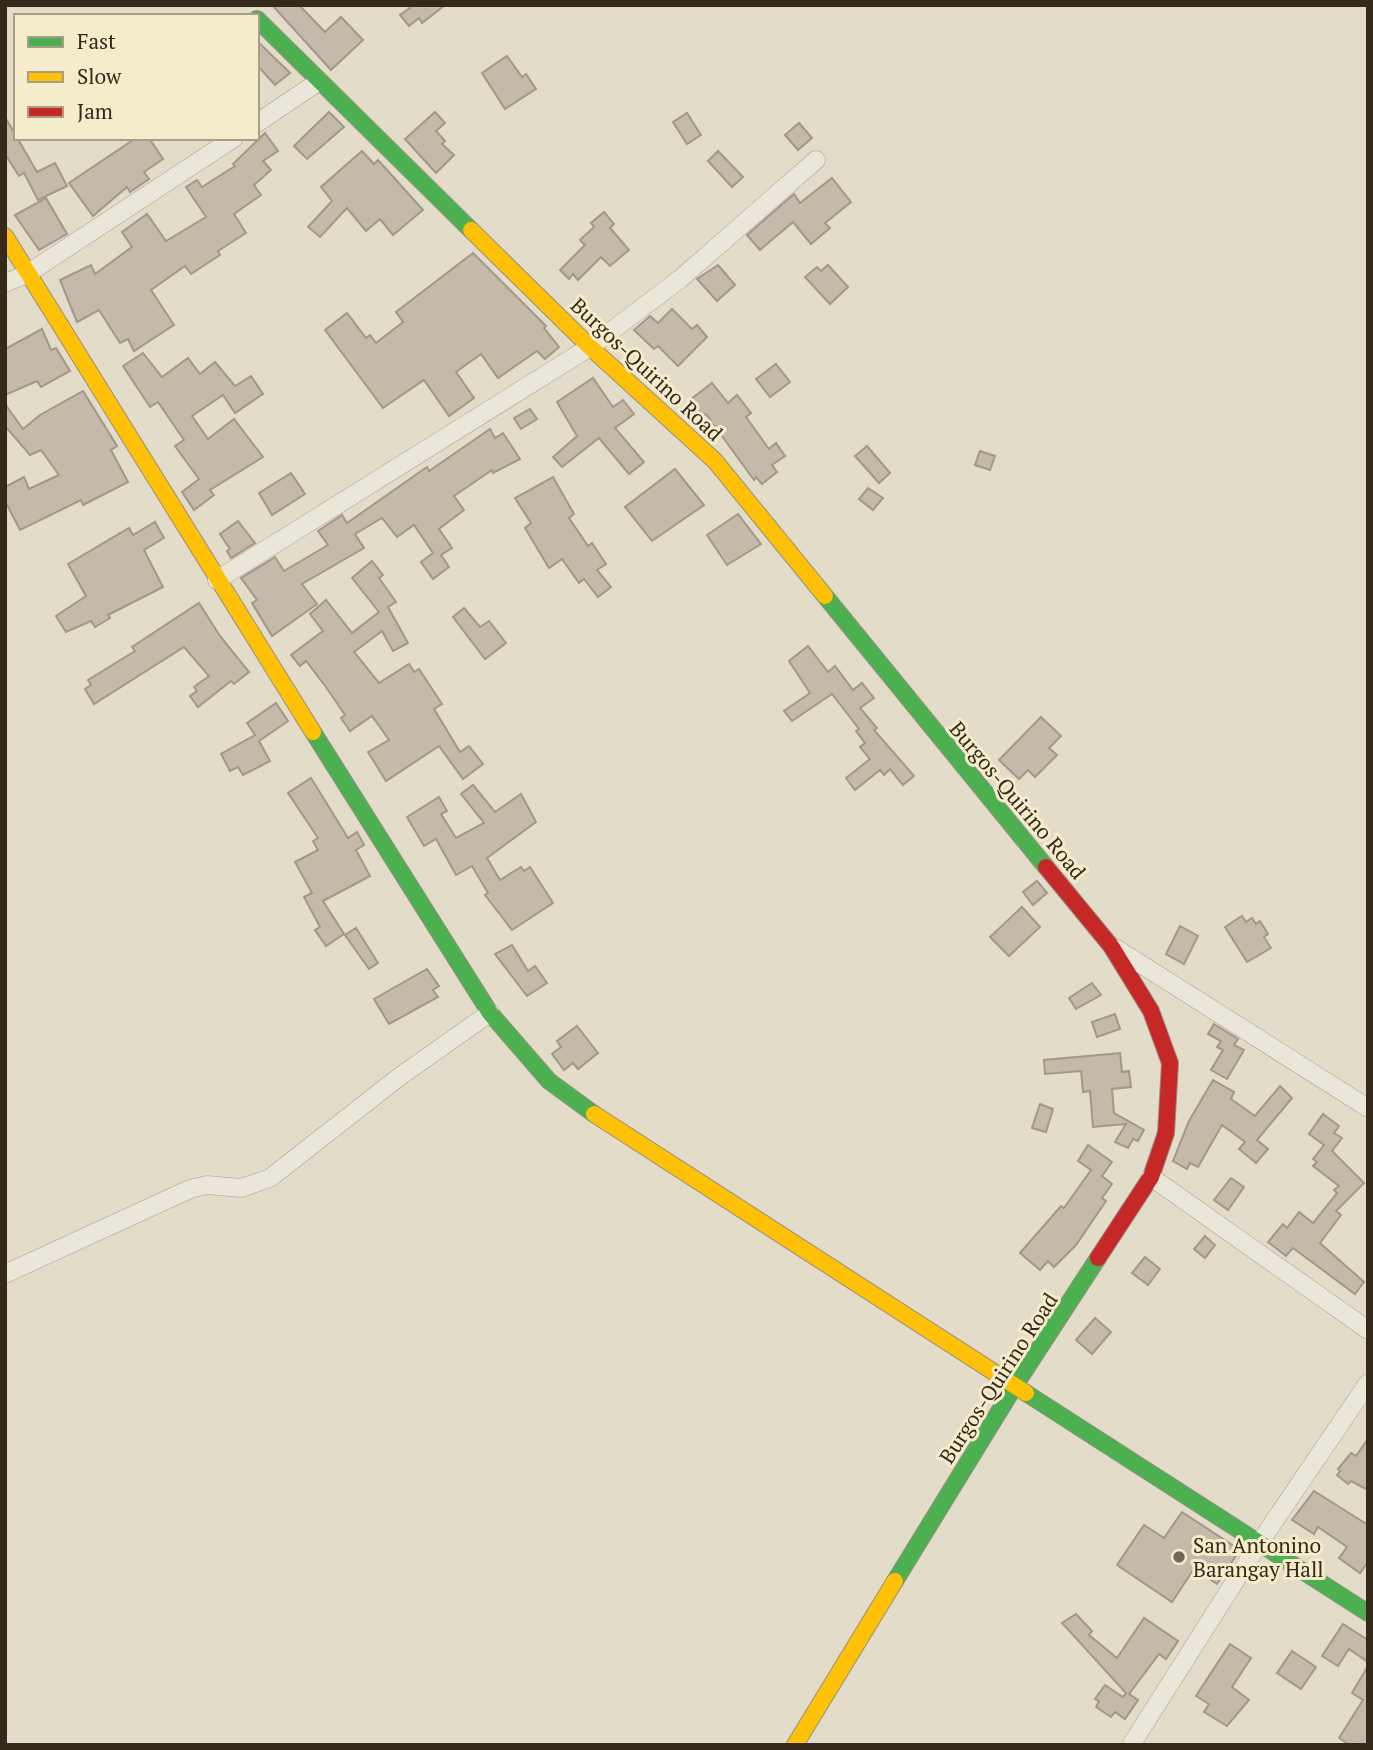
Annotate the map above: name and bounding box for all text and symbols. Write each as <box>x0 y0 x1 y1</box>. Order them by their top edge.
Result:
legend <box>14 14 259 140</box>
text: Fast <box>77 27 116 55</box>
text: Slow <box>77 62 122 90</box>
text: Jam <box>77 97 113 125</box>
street label: Burgos-Quirino Road <box>565 291 729 447</box>
street label: Burgos-Quirino Road <box>944 715 1093 885</box>
street label: Burgos-Quirino Road <box>932 1287 1064 1469</box>
place label: San Antonino Barangay Hall <box>1193 1531 1324 1583</box>
marker: San Antonino Barangay Hall <box>1171 1549 1187 1565</box>

